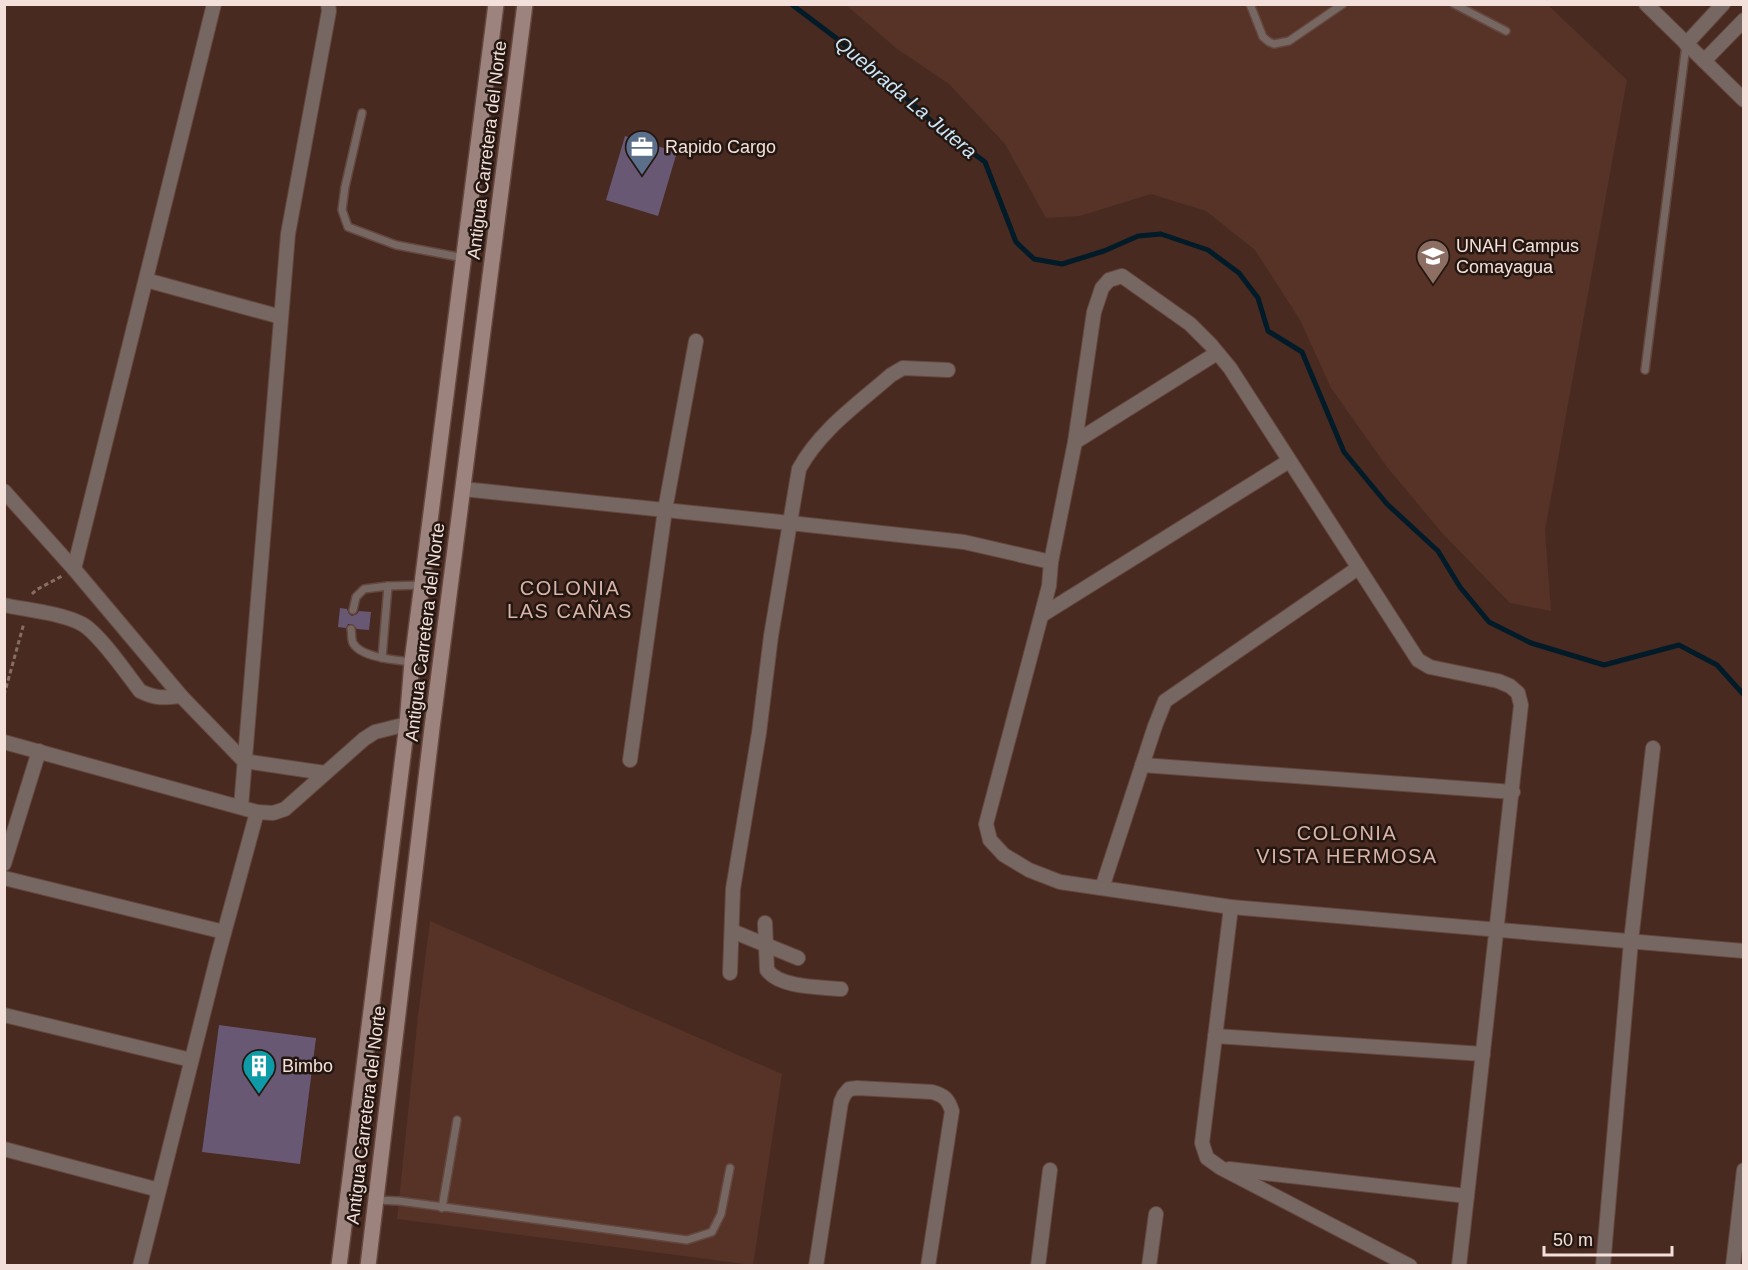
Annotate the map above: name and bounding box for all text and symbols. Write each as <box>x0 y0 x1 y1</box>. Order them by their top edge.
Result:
water label: Quebrada La Jutera <box>831 31 981 163</box>
street label: Antigua Carretera del Norte <box>464 40 510 260</box>
office icon: Rapido Cargo <box>624 129 660 176</box>
place label: Rapido Cargo <box>665 137 776 157</box>
place label: UNAH Campus Comayagua <box>1456 236 1579 277</box>
school or university icon: UNAH Campus Comayagua <box>1415 238 1451 285</box>
street label: Antigua Carretera del Norte <box>402 522 448 742</box>
district label: COLONIA LAS CAÑAS <box>507 577 633 622</box>
district label: COLONIA VISTA HERMOSA <box>1256 822 1438 867</box>
street label: Antigua Carretera del Norte <box>343 1005 389 1225</box>
building icon: Bimbo <box>241 1048 277 1095</box>
place label: Bimbo <box>282 1056 333 1076</box>
scale bar <box>1544 1219 1672 1257</box>
text: 50 m <box>1553 1230 1593 1250</box>

